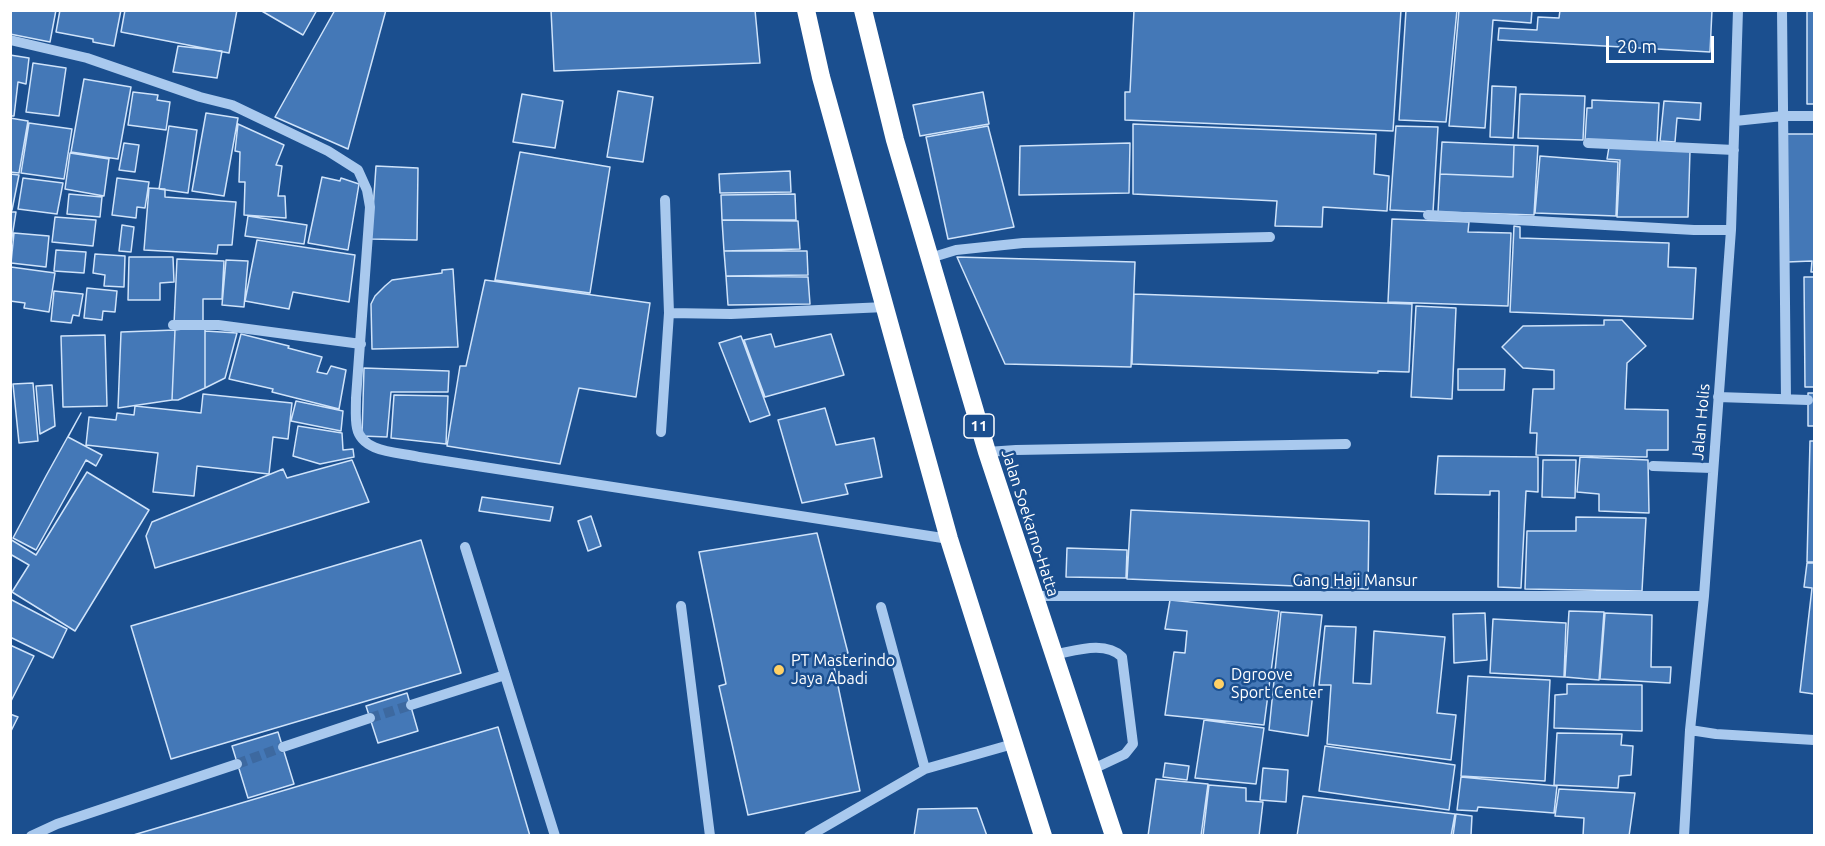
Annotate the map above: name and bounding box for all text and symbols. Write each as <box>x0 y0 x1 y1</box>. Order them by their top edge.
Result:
scale bar <box>1609 24 1717 62</box>
text: 20 m <box>1617 36 1657 56</box>
street label: Jalan Holis <box>1688 383 1714 461</box>
road number: 11 <box>964 414 994 438</box>
street label: Jalan Soekarno-Hatta <box>997 447 1063 599</box>
street label: Gang Haji Mansur <box>1292 571 1418 591</box>
place label: PT Masterindo Jaya Abadi <box>791 651 895 689</box>
marker: PT Masterindo Jaya Abadi <box>772 663 786 677</box>
place label: Dgroove Sport Center <box>1231 665 1323 703</box>
marker: Dgroove Sport Center <box>1212 677 1226 691</box>

